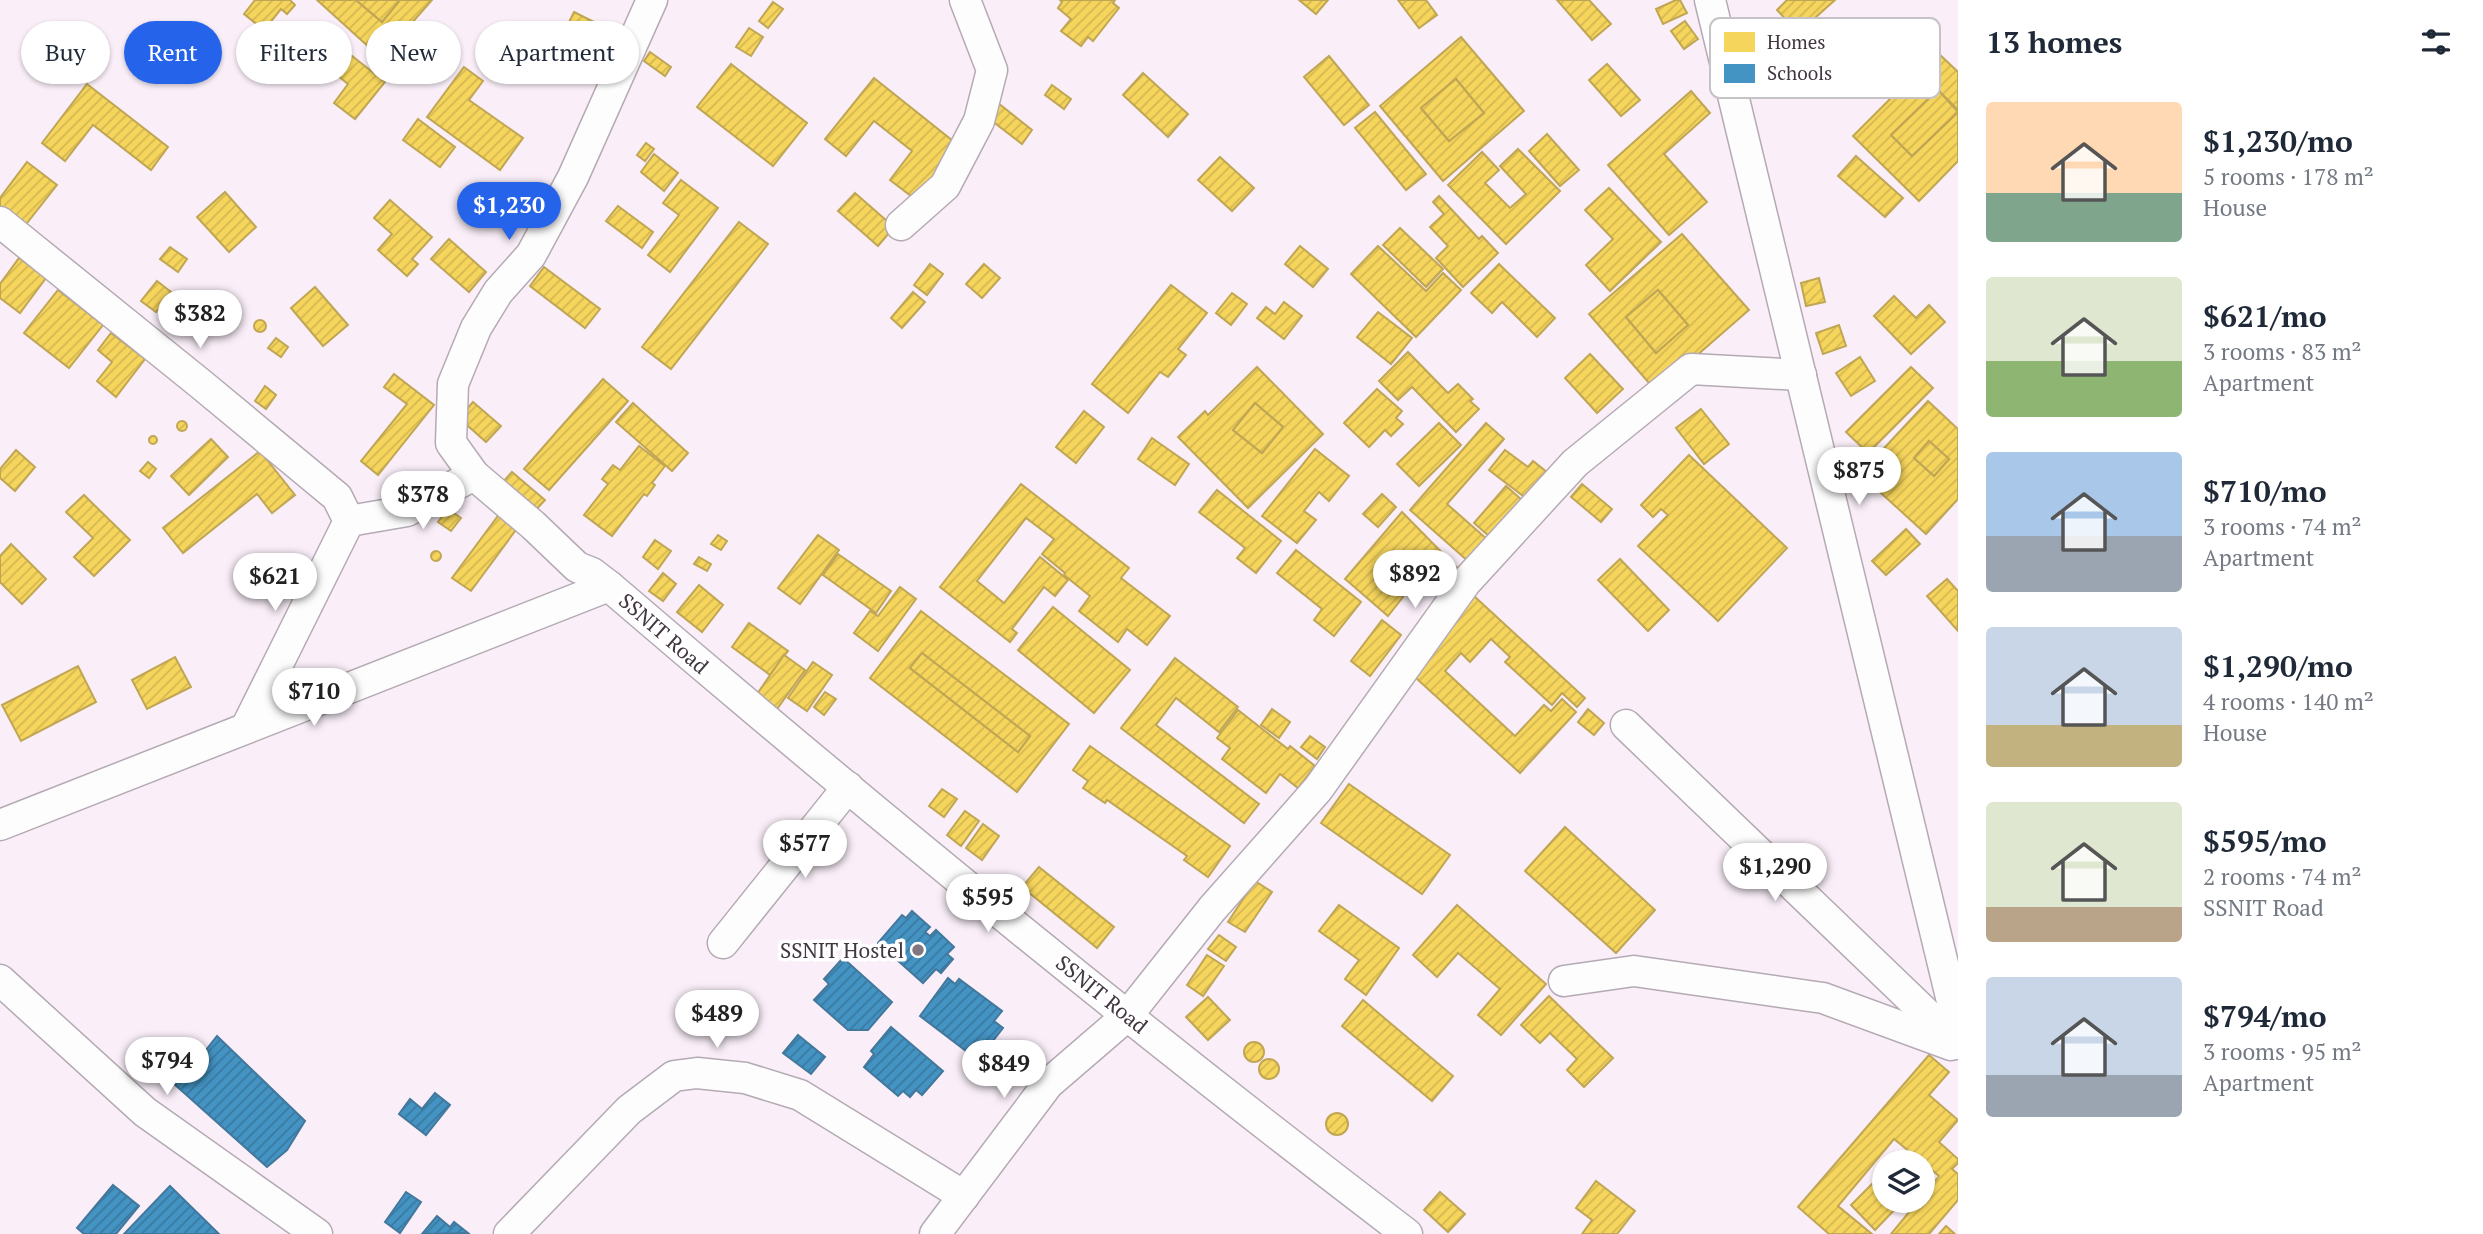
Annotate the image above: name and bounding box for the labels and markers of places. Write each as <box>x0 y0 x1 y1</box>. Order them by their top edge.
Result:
pin: $1,230 <box>452 182 566 242</box>
pin: $382 <box>159 290 241 350</box>
pin: $875 <box>1818 448 1900 507</box>
pin: $378 <box>382 472 464 531</box>
pin: $892 <box>1374 550 1456 610</box>
pin: $621 <box>234 554 316 613</box>
pin: $710 <box>273 668 355 728</box>
pin: $577 <box>764 820 846 880</box>
pin: $1,290 <box>1718 844 1832 903</box>
pin: $595 <box>947 874 1029 934</box>
place label: SSNIT Hostel <box>780 936 904 964</box>
marker: SSNIT Hostel <box>910 942 926 958</box>
pin: $489 <box>676 990 758 1050</box>
pin: $794 <box>126 1038 208 1097</box>
pin: $849 <box>963 1040 1045 1100</box>

